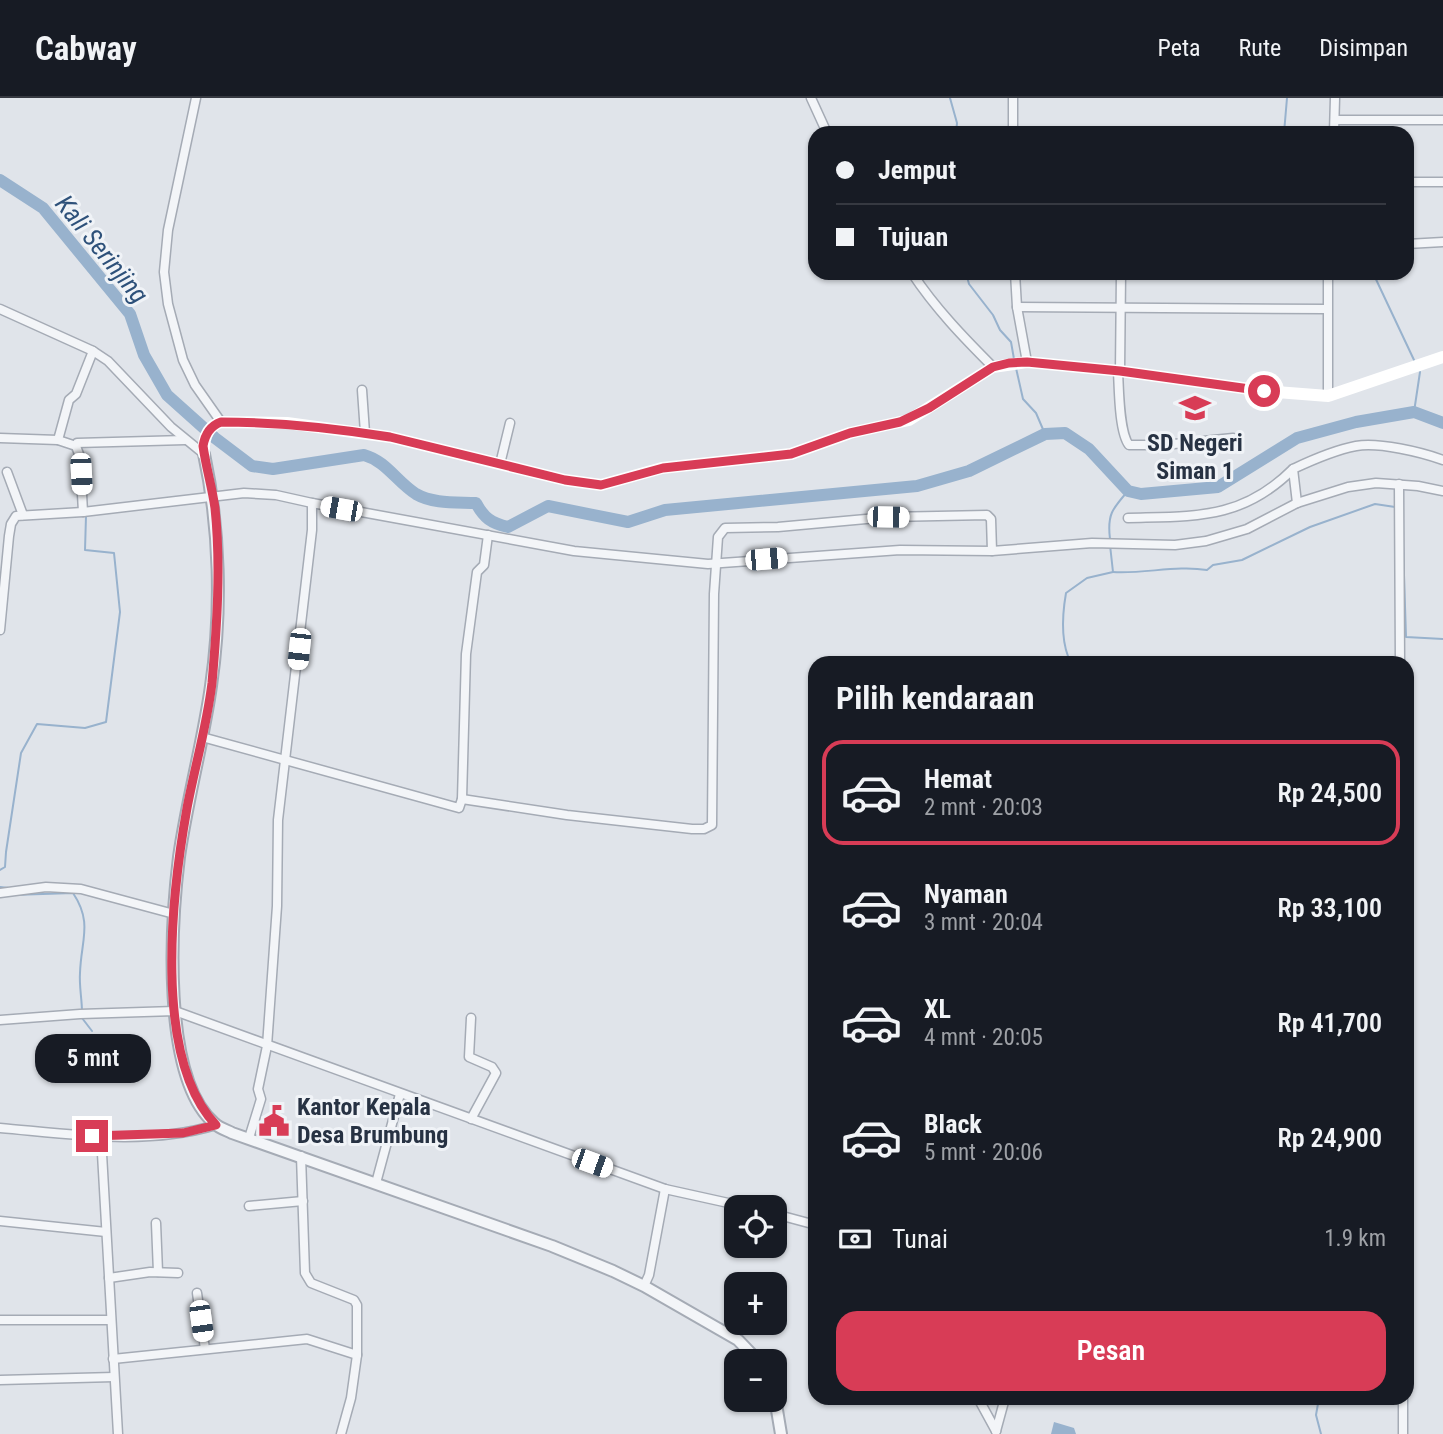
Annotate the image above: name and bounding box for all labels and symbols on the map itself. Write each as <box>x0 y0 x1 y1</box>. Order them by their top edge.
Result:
water label: Kali Serinjing <box>49 189 155 309</box>
route start <box>1248 375 1280 407</box>
school or university icon: SD Negeri Siman 1 <box>1178 391 1212 425</box>
place label: SD Negeri Siman 1 <box>1147 429 1243 485</box>
car <box>70 452 93 496</box>
car <box>319 495 364 523</box>
car <box>867 506 910 528</box>
car <box>745 547 788 571</box>
car <box>287 627 312 671</box>
callout: 5 mnt <box>34 1034 150 1084</box>
place label: Kantor Kepala Desa Brumbung <box>297 1093 448 1149</box>
public building icon: Kantor Kepala Desa Brumbung <box>257 1104 291 1138</box>
route end <box>76 1120 108 1152</box>
car <box>569 1146 616 1180</box>
car <box>188 1299 215 1343</box>

